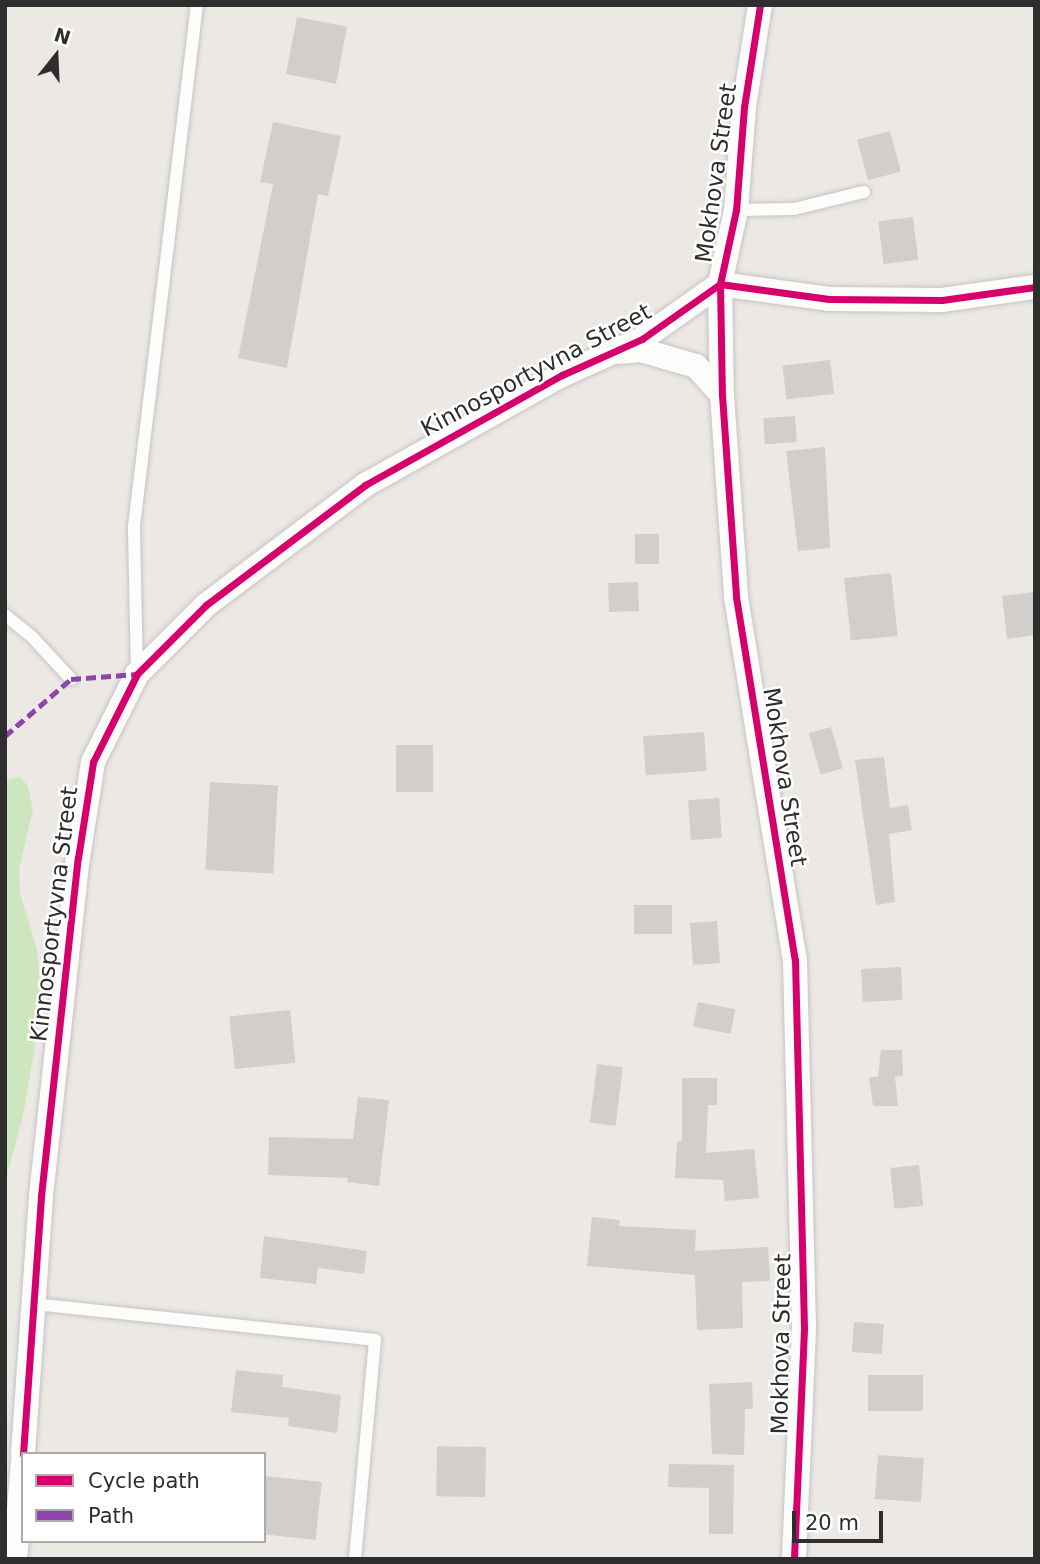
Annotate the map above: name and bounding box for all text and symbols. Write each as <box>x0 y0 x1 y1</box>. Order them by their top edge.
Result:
north arrow <box>21 21 91 91</box>
text: N <box>52 23 73 49</box>
street label: Mokhova Street <box>690 82 742 264</box>
street label: Kinnosportyvna Street <box>416 298 656 442</box>
street label: Mokhova Street <box>757 686 813 868</box>
street label: Kinnosportyvna Street <box>25 785 83 1043</box>
street label: Mokhova Street <box>766 1253 796 1435</box>
legend <box>21 1452 266 1543</box>
text: Cycle path <box>88 1469 200 1493</box>
scale bar <box>795 1498 886 1542</box>
text: Path <box>88 1504 134 1528</box>
text: 20 m <box>805 1511 859 1535</box>

